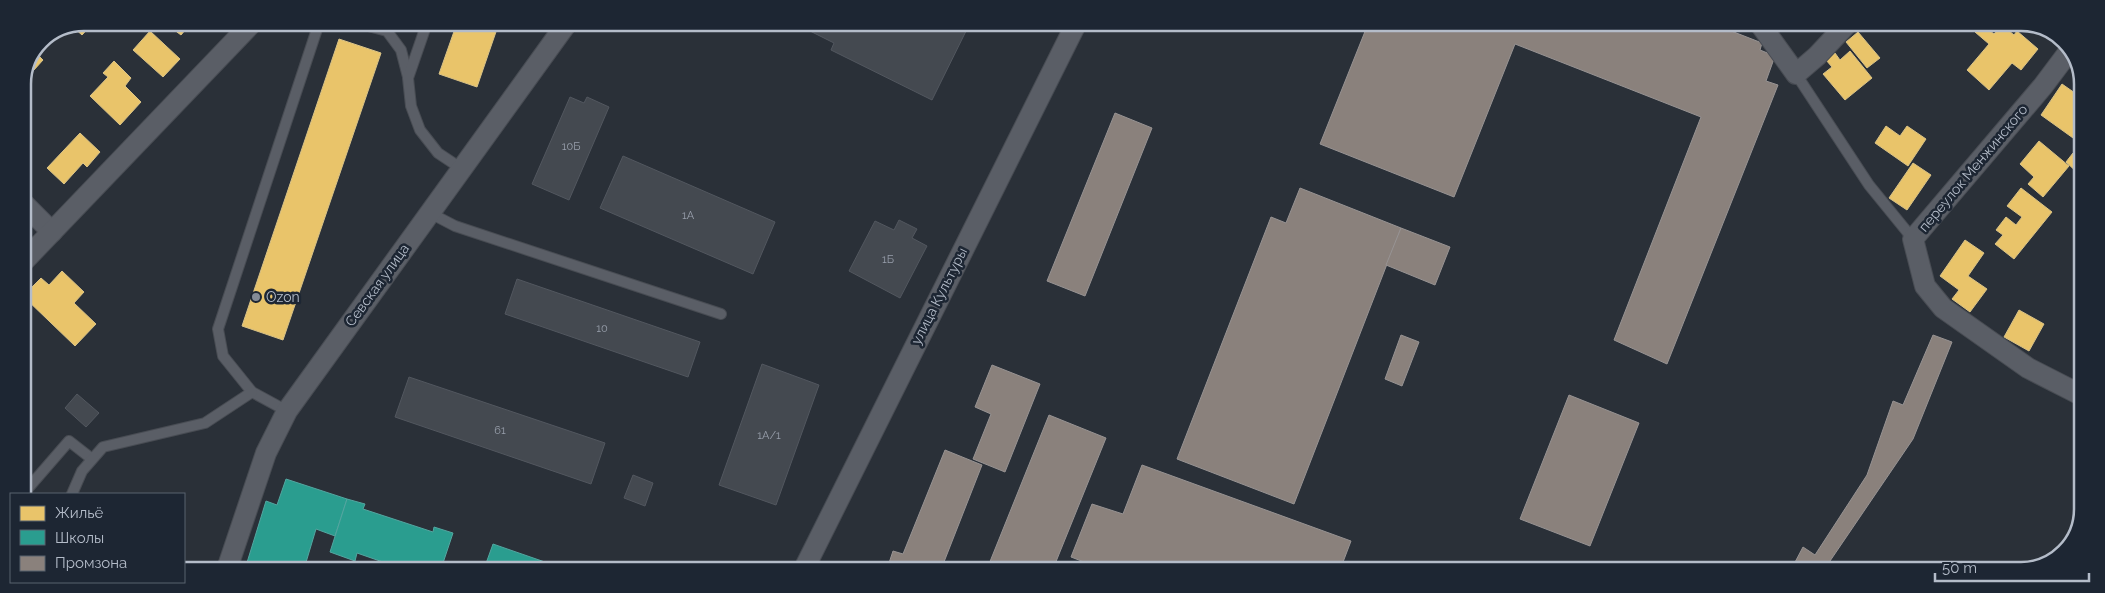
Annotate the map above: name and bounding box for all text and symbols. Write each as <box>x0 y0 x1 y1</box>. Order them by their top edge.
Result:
street label: переулок Менжинского <box>1915 101 2031 235</box>
house number: 10Б <box>562 140 580 153</box>
house number: 1А <box>682 209 695 222</box>
street label: Севская улица <box>342 241 412 329</box>
street label: улица Культуры <box>908 245 970 347</box>
house number: 1Б <box>882 253 894 266</box>
place label: Ozon <box>266 289 300 305</box>
marker: Ozon <box>250 291 262 303</box>
house number: 10 <box>596 322 608 335</box>
house number: 61 <box>494 424 506 437</box>
house number: 1А/1 <box>757 429 781 442</box>
legend <box>10 493 185 583</box>
text: Жильё <box>55 504 104 522</box>
text: Школы <box>55 529 104 547</box>
scale bar <box>1935 550 2089 582</box>
text: Промзона <box>55 554 127 572</box>
text: 50 m <box>1942 559 1977 577</box>

